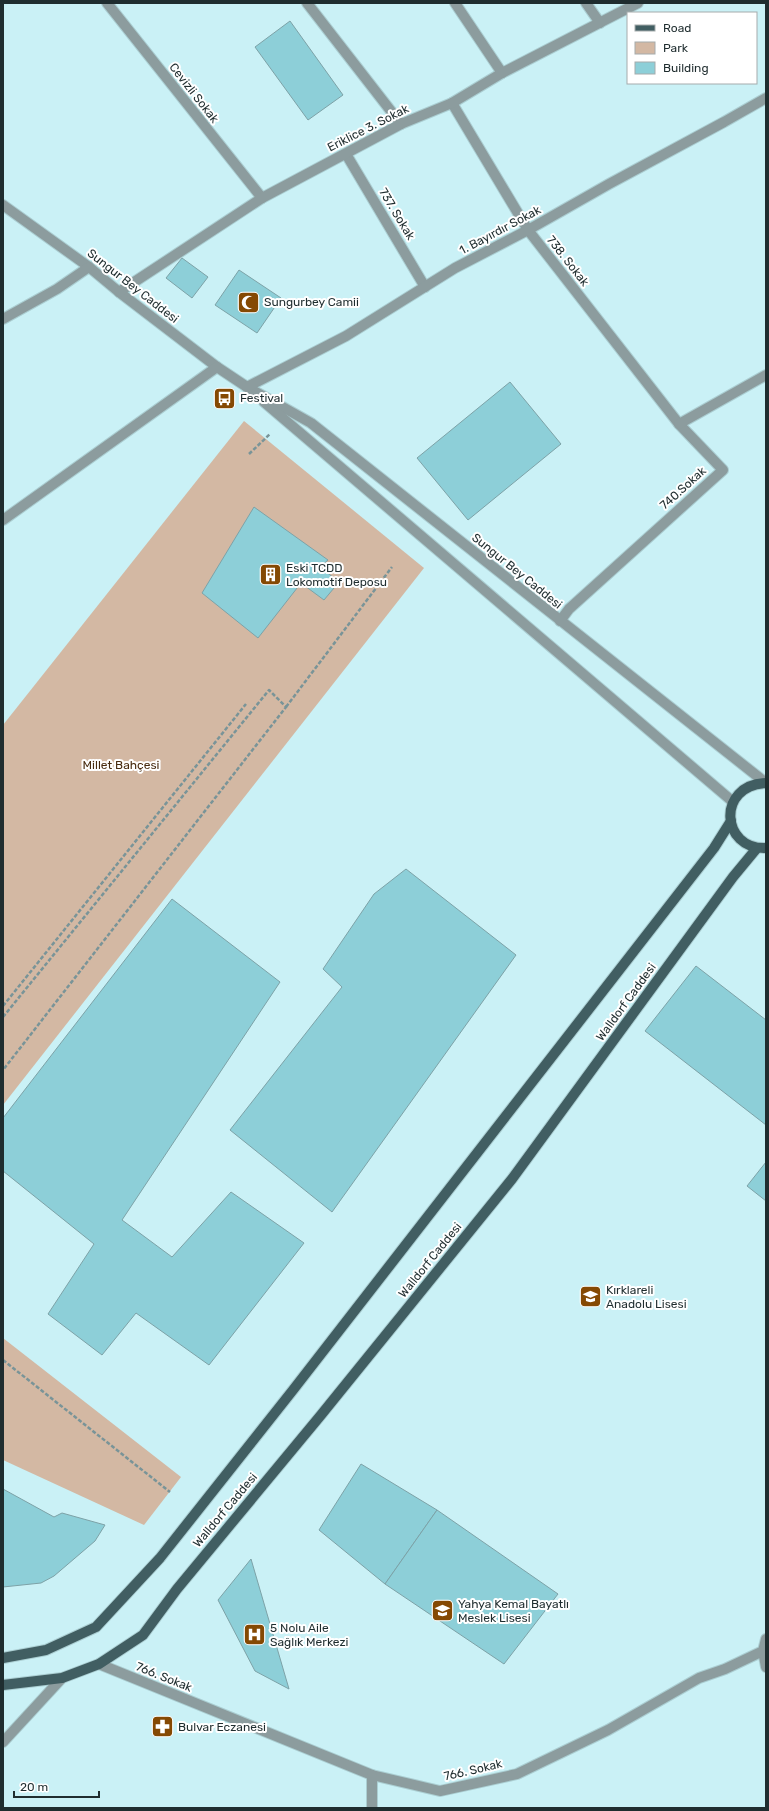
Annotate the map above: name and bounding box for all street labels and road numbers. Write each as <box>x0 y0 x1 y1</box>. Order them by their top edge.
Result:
street label: Cevizli Sokak <box>166 60 222 126</box>
street label: Eriklice 3. Sokak <box>325 101 412 155</box>
street label: 737. Sokak <box>376 186 418 243</box>
street label: 1. Bayırdır Sokak <box>457 202 544 257</box>
street label: 738. Sokak <box>544 233 593 290</box>
street label: Sungur Bey Caddesi <box>85 246 181 326</box>
street label: 740.Sokak <box>657 463 709 512</box>
street label: Sungur Bey Caddesi <box>469 530 565 612</box>
street label: Walldorf Caddesi <box>593 960 659 1043</box>
street label: Walldorf Caddesi <box>396 1220 465 1300</box>
street label: Walldorf Caddesi <box>190 1470 260 1550</box>
street label: 766. Sokak <box>134 1659 195 1695</box>
street label: 766. Sokak <box>442 1756 504 1784</box>

